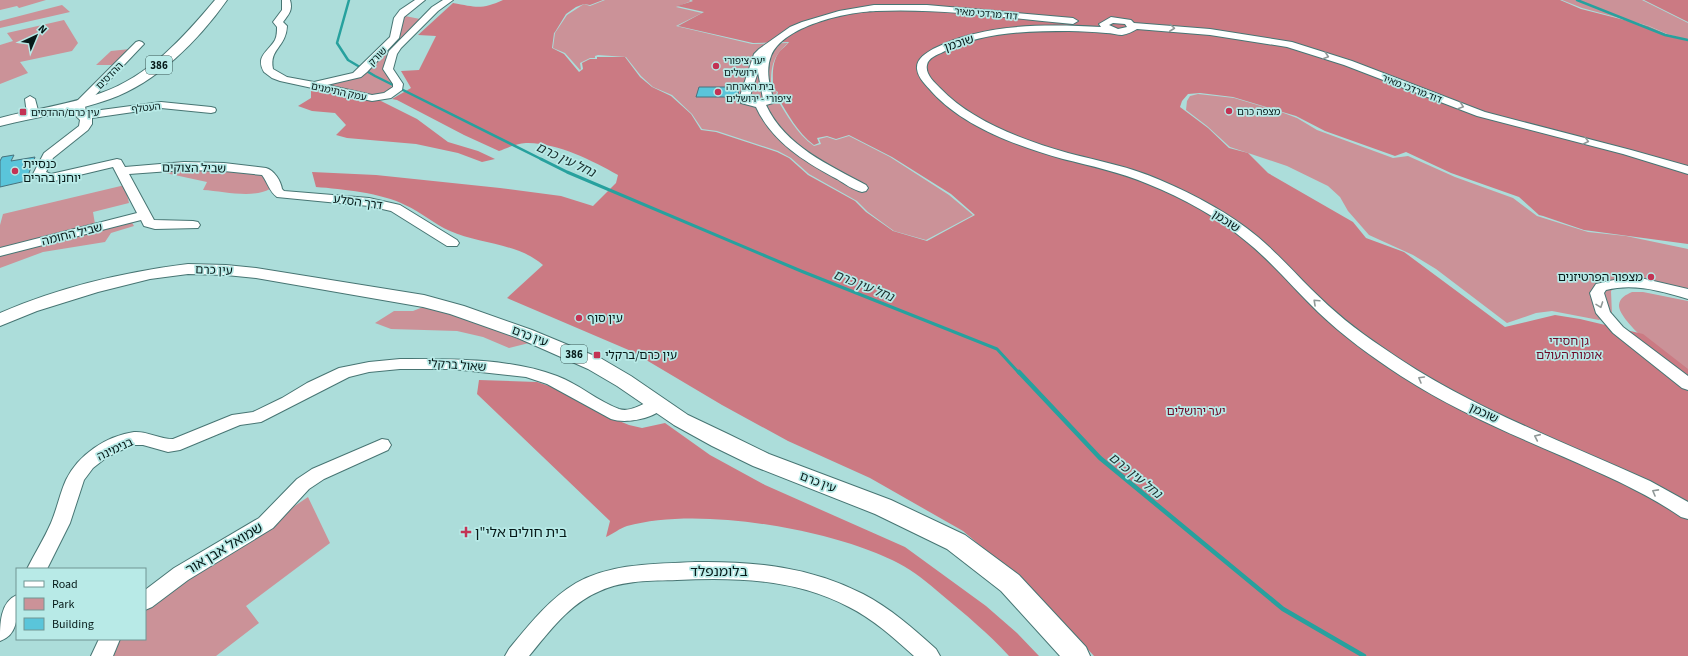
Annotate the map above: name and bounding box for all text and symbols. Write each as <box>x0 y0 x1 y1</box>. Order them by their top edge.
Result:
street label: דוד מרדכי מאיר <box>954 4 1019 24</box>
north arrow <box>16 16 56 56</box>
text: N <box>35 21 50 37</box>
one-way arrow <box>1169 23 1175 32</box>
street label: שוכמן <box>942 31 976 56</box>
street label: שורק <box>365 44 390 69</box>
one-way arrow <box>1323 51 1330 59</box>
place label: יער ציפורי ירושלים <box>724 54 765 80</box>
road number: 386 <box>146 56 172 74</box>
street label: ההדסים <box>93 59 127 93</box>
marker: יער ציפורי ירושלים <box>711 61 721 71</box>
street label: דוד מרדכי מאיר <box>1379 71 1444 107</box>
street label: עמק התימנים <box>310 79 368 105</box>
place label: בית הארחה ציפורי - ירושלים <box>726 80 792 106</box>
marker: בית הארחה ציפורי - ירושלים <box>713 87 723 97</box>
street label: העטלף <box>131 99 162 116</box>
one-way arrow <box>1457 102 1464 110</box>
place label: מצפה כרם <box>1237 105 1281 119</box>
place label: עין כרם/ההדסים <box>31 106 100 120</box>
marker: מצפה כרם <box>1224 106 1234 116</box>
marker: עין כרם/ההדסים <box>18 107 28 117</box>
one-way arrow <box>1582 136 1589 145</box>
water label: נחל עין כרם <box>533 138 599 182</box>
place label: כנסיית יוחנן בהרים <box>23 156 81 187</box>
street label: שביל הצוקים <box>162 159 226 178</box>
marker: כנסיית יוחנן בהרים <box>10 166 20 176</box>
street label: דרך הסלע <box>332 191 384 214</box>
street label: שוכמן <box>1208 206 1243 237</box>
street label: שביל החומה <box>40 219 104 250</box>
street label: עין כרם <box>195 261 233 280</box>
water label: נחל עין כרם <box>831 266 898 307</box>
place label: מצפור הפרטיזנים <box>1558 269 1643 286</box>
marker: מצפור הפרטיזנים <box>1646 272 1656 282</box>
one-way arrow <box>1314 300 1321 307</box>
one-way arrow <box>1595 302 1604 309</box>
place label: עין סוף <box>587 310 623 327</box>
marker: עין סוף <box>574 313 584 323</box>
street label: עין כרם <box>509 322 550 351</box>
park label: גן חסידי אומות העולם <box>1536 333 1602 364</box>
road number: 386 <box>561 345 587 363</box>
place label: עין כרם/ברקלי <box>605 347 677 364</box>
marker: עין כרם/ברקלי <box>592 350 602 360</box>
street label: שאול ברקלי <box>427 355 487 376</box>
one-way arrow <box>1418 377 1425 384</box>
street label: שוכמן <box>1466 399 1501 428</box>
park label: יער ירושלים <box>1167 403 1225 420</box>
street label: בנימינה <box>94 434 136 465</box>
one-way arrow <box>1533 434 1540 442</box>
water label: נחל עין כרם <box>1105 449 1167 503</box>
street label: עין כרם <box>797 468 838 497</box>
one-way arrow <box>1652 489 1659 496</box>
street label: שמואל אבן אור <box>182 518 267 580</box>
place label: בית חולים אלי"ן <box>475 523 567 543</box>
marker: בית חולים אלי"ן <box>460 526 472 538</box>
street label: בלומנפלד <box>690 562 748 582</box>
legend <box>16 568 146 640</box>
text: Road <box>52 576 78 593</box>
text: Park <box>52 596 74 613</box>
text: Building <box>52 616 94 633</box>

